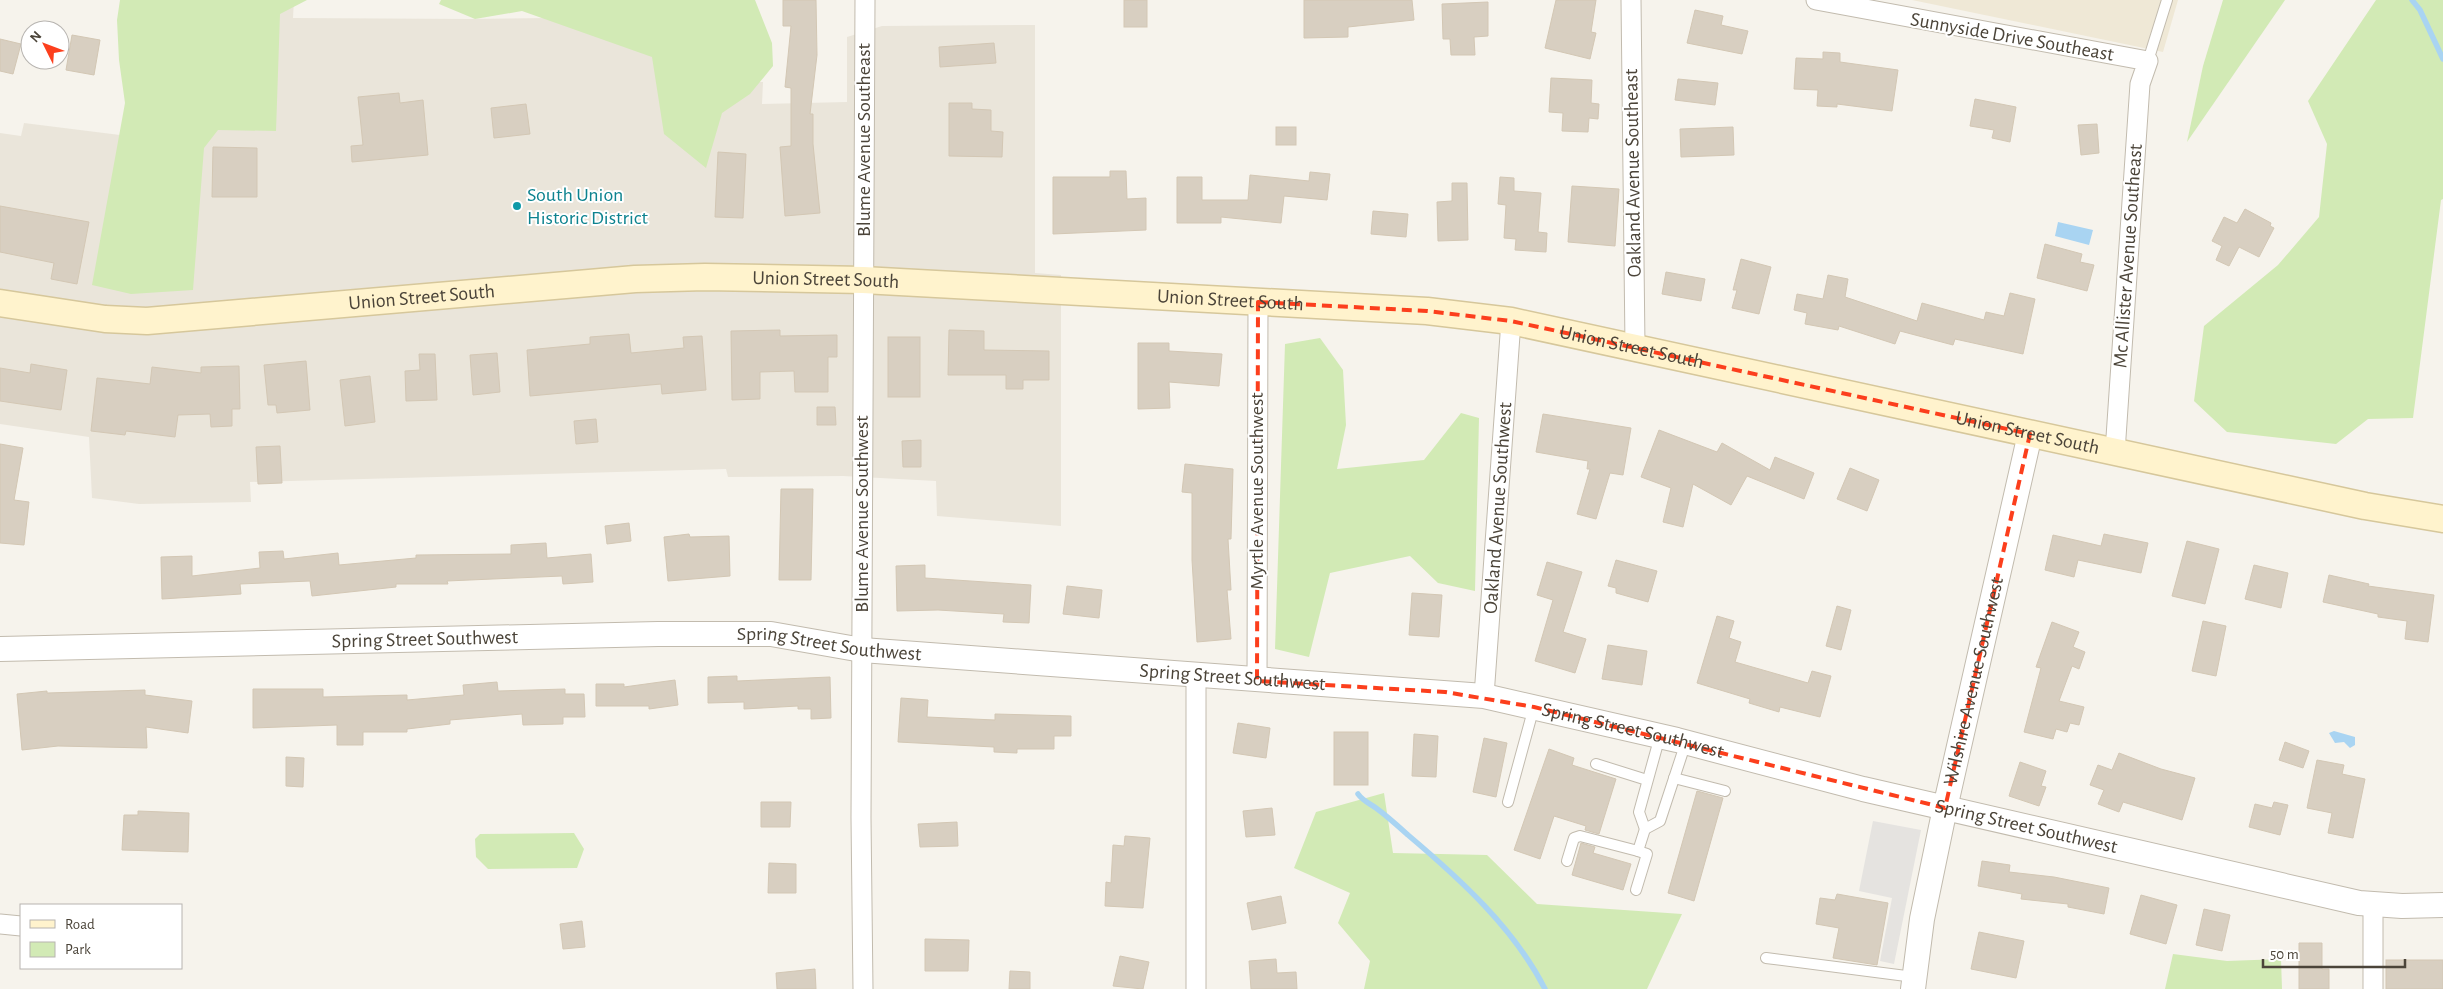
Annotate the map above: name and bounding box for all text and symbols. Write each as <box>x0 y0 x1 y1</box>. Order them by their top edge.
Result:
street label: Sunnyside Drive Southeast <box>1909 9 2116 65</box>
north arrow <box>20 20 70 70</box>
text: N <box>28 29 45 45</box>
street label: Blume Avenue Southeast <box>854 42 874 237</box>
street label: Oakland Avenue Southeast <box>1621 68 1645 278</box>
street label: Mc Allister Avenue Southeast <box>2110 143 2146 369</box>
place label: South Union Historic District <box>527 185 648 228</box>
marker: South Union Historic District <box>511 200 523 212</box>
street label: Union Street South <box>752 268 900 292</box>
street label: Union Street South <box>348 281 496 314</box>
street label: Union Street South <box>1156 286 1304 314</box>
street label: Union Street South <box>1558 322 1706 372</box>
street label: Myrtle Avenue Southwest <box>1247 392 1267 590</box>
street label: Oakland Avenue Southwest <box>1481 401 1515 615</box>
street label: Union Street South <box>1954 408 2101 458</box>
street label: Blume Avenue Southwest <box>852 415 872 613</box>
street label: Wilshire Avenue Southwest <box>1941 575 2007 787</box>
street label: Spring Street Southwest <box>737 624 923 664</box>
street label: Spring Street Southwest <box>332 627 519 651</box>
street label: Spring Street Southwest <box>1139 661 1327 694</box>
street label: Spring Street Southwest <box>1540 699 1727 762</box>
street label: Spring Street Southwest <box>1933 796 2120 857</box>
legend <box>20 904 182 969</box>
text: Road <box>65 917 95 932</box>
scale bar <box>2263 936 2406 968</box>
text: Park <box>65 942 91 957</box>
text: 50 m <box>2270 947 2299 962</box>

